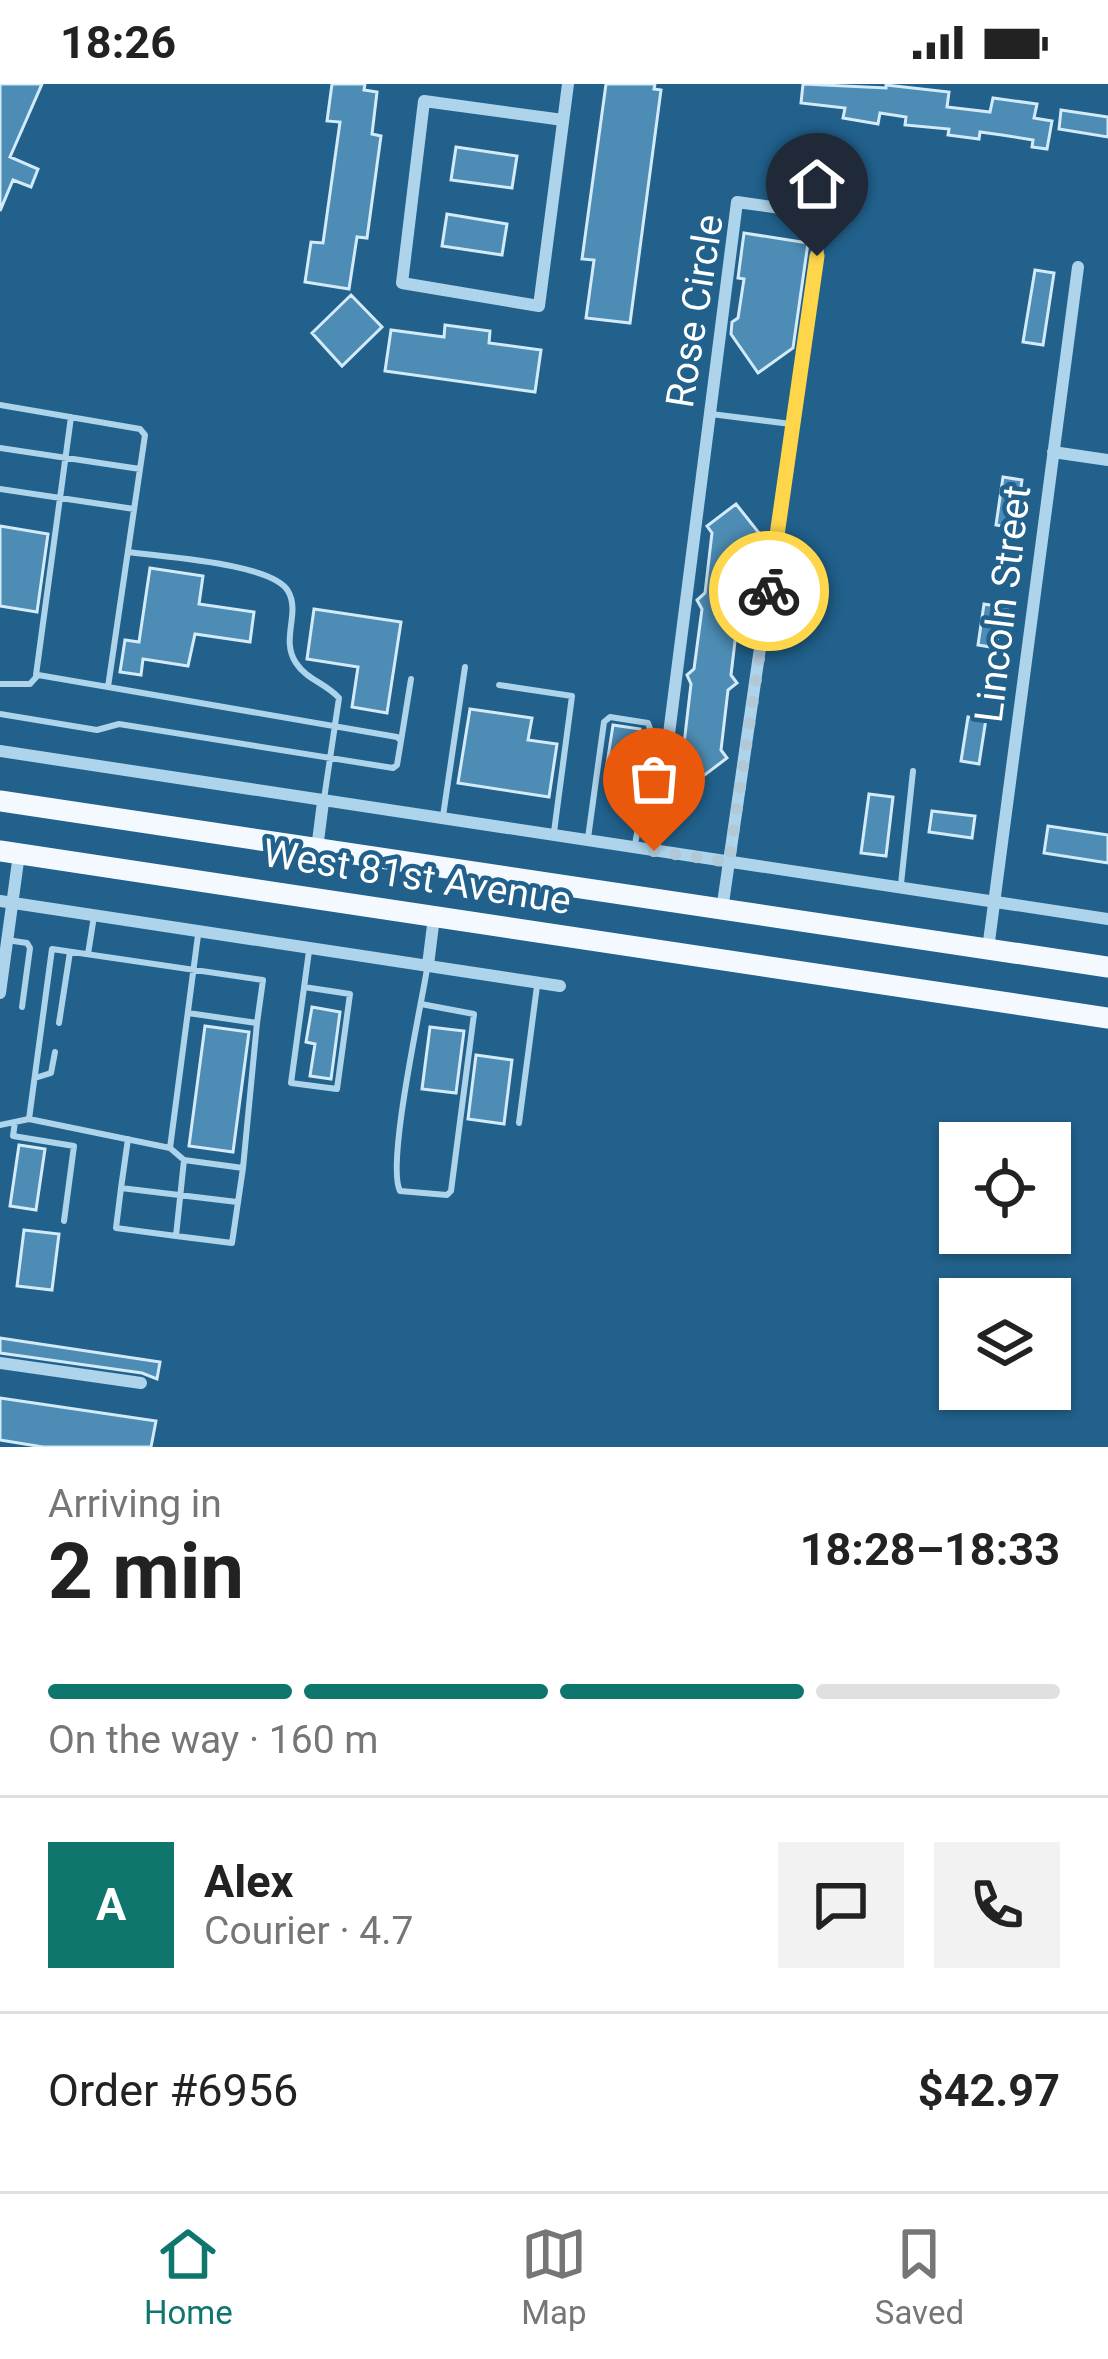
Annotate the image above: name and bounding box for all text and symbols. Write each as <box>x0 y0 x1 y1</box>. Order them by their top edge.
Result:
text: 18:26 <box>60 16 176 69</box>
pin <box>766 133 868 256</box>
icon: home <box>784 151 850 217</box>
street label: Rose Circle <box>657 211 733 411</box>
street label: Lincoln Street <box>966 483 1040 725</box>
courier <box>709 531 829 651</box>
icon: bike <box>736 558 802 624</box>
pin <box>603 728 705 851</box>
icon: bag <box>621 746 687 812</box>
street label: West 81st Avenue <box>260 830 574 924</box>
map controls <box>939 1122 1071 1410</box>
button: locate <box>939 1122 1071 1254</box>
button: layers <box>939 1278 1071 1410</box>
text: Arriving in <box>48 1481 222 1527</box>
text: 18:28–18:33 <box>800 1523 1060 1576</box>
text: 2 min <box>48 1526 244 1617</box>
text: On the way · 160 m <box>48 1717 379 1763</box>
button: chat <box>778 1842 904 1968</box>
button: phone <box>934 1842 1060 1968</box>
text: Alex <box>204 1855 293 1908</box>
text: A <box>96 1878 126 1931</box>
text: Courier · 4.7 <box>204 1908 413 1954</box>
text: Order #6956 <box>48 2064 298 2117</box>
text: $42.97 <box>918 2064 1060 2117</box>
tab: Home <box>144 2221 233 2332</box>
tab: Map <box>521 2221 587 2332</box>
tab: Saved <box>875 2221 964 2332</box>

